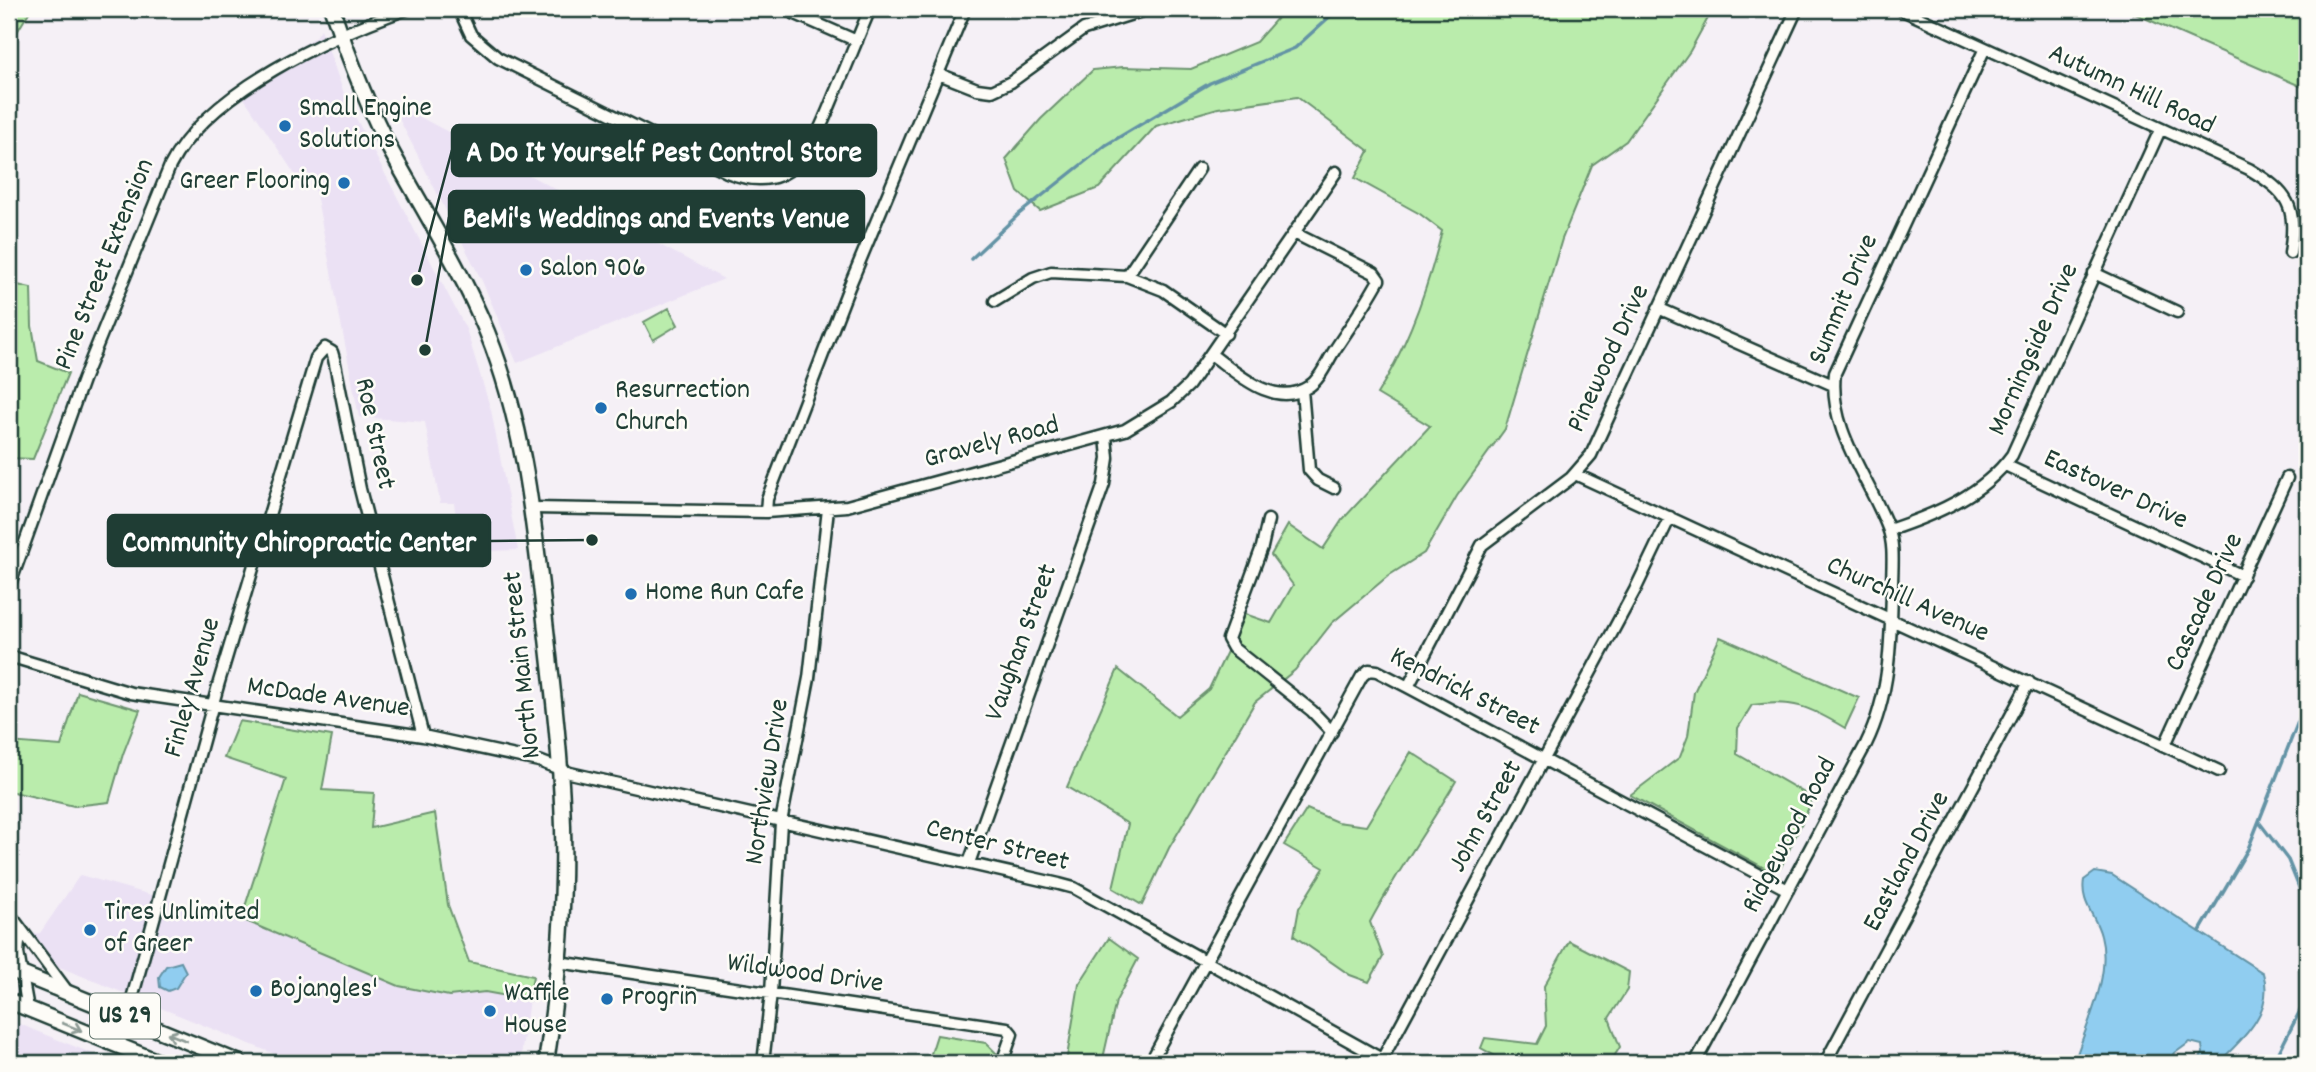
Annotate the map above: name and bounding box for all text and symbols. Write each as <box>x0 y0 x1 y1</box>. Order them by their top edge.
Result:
street label: Autumn Hill Road <box>2041 35 2221 147</box>
place label: Small Engine Solutions <box>299 90 432 162</box>
marker: Small Engine Solutions <box>277 118 293 134</box>
callout: A Do It Yourself Pest Control Store <box>452 125 876 176</box>
text: A Do It Yourself Pest Control Store <box>466 134 862 177</box>
street label: Pine Street Extension <box>45 153 167 377</box>
place label: Greer Flooring <box>179 163 330 203</box>
marker: Greer Flooring <box>336 175 352 191</box>
callout: BeMi's Weddings and Events Venue <box>449 191 864 242</box>
text: BeMi's Weddings and Events Venue <box>463 200 849 243</box>
street label: Summit Drive <box>1799 228 1891 372</box>
place label: Salon 906 <box>540 250 646 290</box>
street label: Morningside Drive <box>1979 257 2091 443</box>
marker: Salon 906 <box>518 262 534 278</box>
street label: Pinewood Drive <box>1558 278 1662 440</box>
place label: Resurrection Church <box>615 372 750 444</box>
street label: Roe Street <box>342 375 404 493</box>
marker: Resurrection Church <box>593 400 609 416</box>
street label: Gravely Road <box>920 407 1064 481</box>
street label: Eastover Drive <box>2036 440 2194 542</box>
callout: Community Chiropractic Center <box>108 515 490 566</box>
text: Community Chiropractic Center <box>122 524 477 567</box>
street label: Cascade Drive <box>2156 527 2256 679</box>
street label: Churchill Avenue <box>1819 547 1995 655</box>
street label: Vaughan Street <box>976 559 1070 727</box>
street label: North Main Street <box>494 569 554 761</box>
place label: Home Run Cafe <box>645 574 804 614</box>
marker: Home Run Cafe <box>623 586 639 602</box>
street label: Finley Avenue <box>155 613 233 763</box>
street label: Kendrick Street <box>1382 638 1546 748</box>
street label: McDade Avenue <box>244 668 412 730</box>
street label: Northview Drive <box>736 696 802 868</box>
street label: Ridgewood Road <box>1733 751 1849 921</box>
street label: John Street <box>1440 754 1534 880</box>
street label: Eastland Drive <box>1854 785 1962 939</box>
street label: Center Street <box>921 810 1073 884</box>
place label: Tires Unlimited of Greer <box>104 894 260 966</box>
marker: Tires Unlimited of Greer <box>82 922 98 938</box>
street label: Wildwood Drive <box>724 944 886 1006</box>
place label: Bojangles' <box>270 971 378 1011</box>
place label: Waffle House <box>504 975 570 1047</box>
place label: Progrin <box>621 979 697 1019</box>
marker: Bojangles' <box>248 983 264 999</box>
marker: Progrin <box>599 991 615 1007</box>
road number: US 29 <box>90 993 160 1038</box>
marker: Waffle House <box>482 1003 498 1019</box>
one-way arrow <box>61 1021 82 1034</box>
one-way arrow <box>167 1030 189 1043</box>

